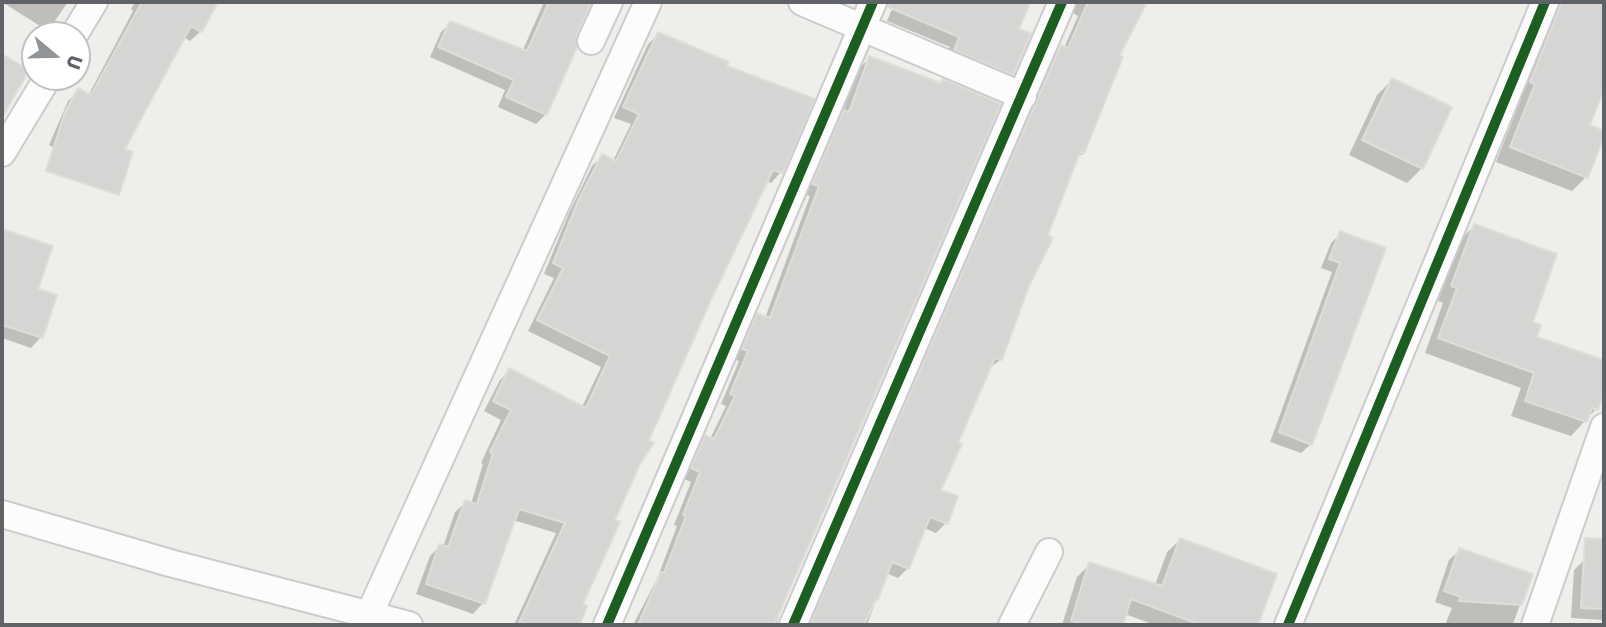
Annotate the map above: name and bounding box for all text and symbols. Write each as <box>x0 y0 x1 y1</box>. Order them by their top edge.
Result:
north arrow <box>21 21 91 91</box>
text: U <box>60 52 89 73</box>

